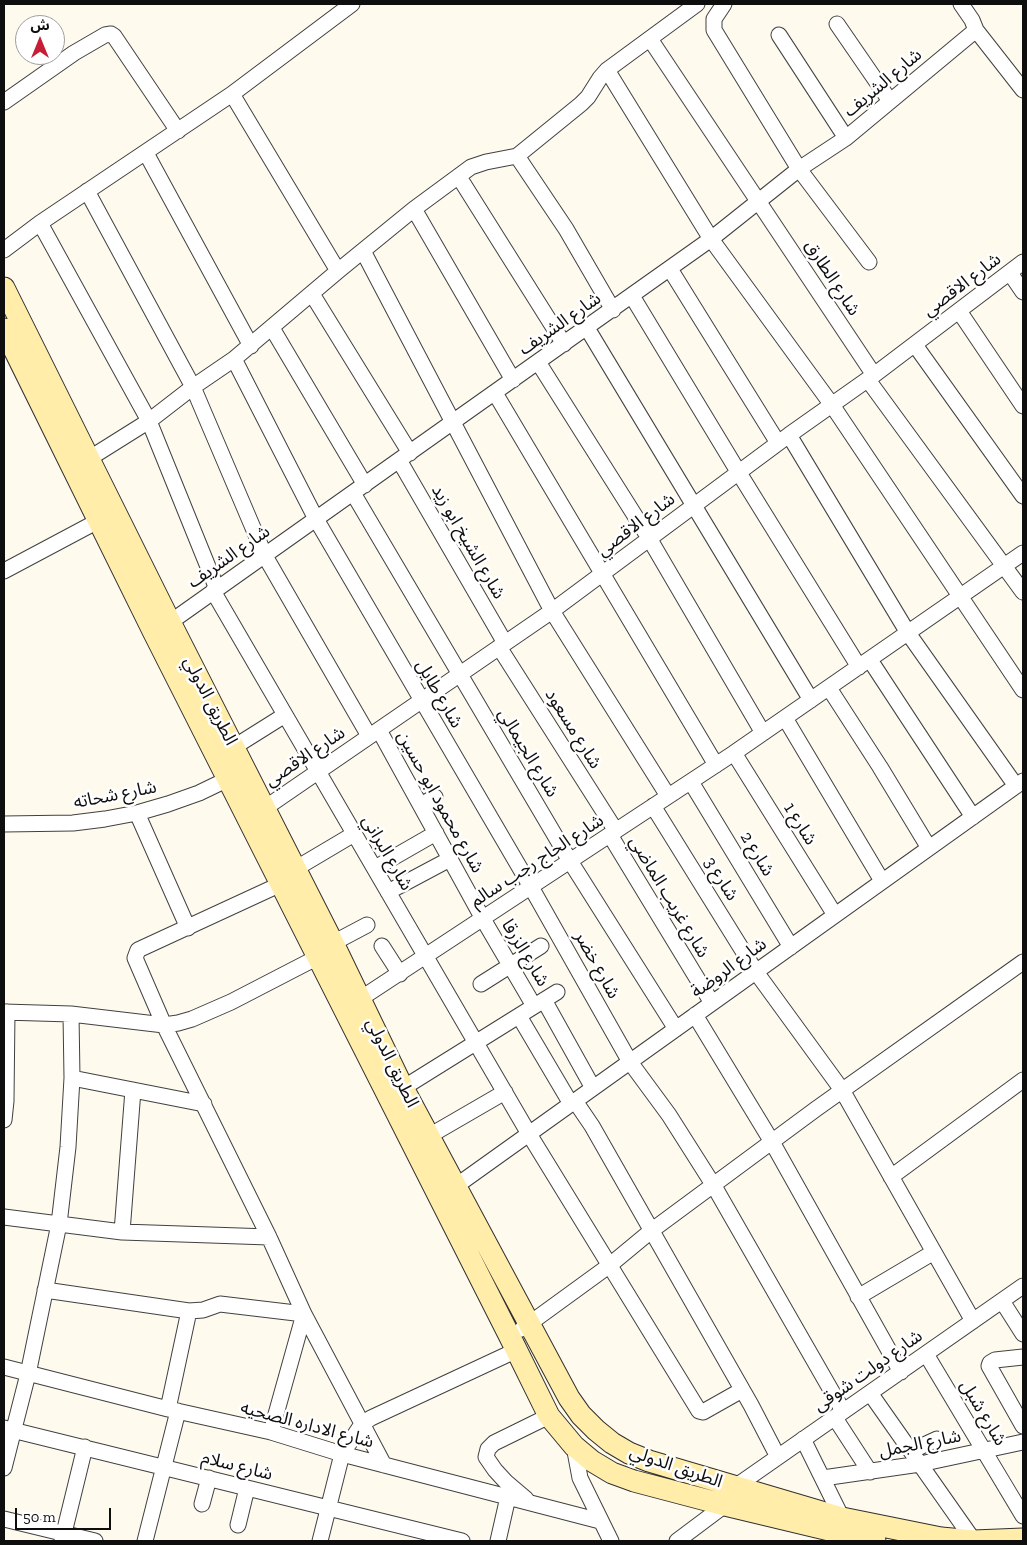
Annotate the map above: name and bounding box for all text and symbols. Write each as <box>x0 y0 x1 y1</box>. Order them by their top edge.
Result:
north arrow <box>15 15 65 65</box>
text: ش <box>30 17 50 34</box>
street label: شارع الشريف <box>840 44 926 122</box>
street label: شارع الطارق <box>799 236 865 320</box>
street label: شارع الاقصي <box>919 249 1005 321</box>
street label: شارع الشريف <box>515 288 605 360</box>
street label: شارع الشيخ ابو زيد <box>426 481 510 603</box>
street label: شارع الاقصي <box>593 489 679 561</box>
street label: شارع الشريف <box>184 521 274 593</box>
street label: الطريق الدولي <box>178 653 242 749</box>
street label: شارع طايل <box>411 656 467 732</box>
street label: شارع مسعود <box>540 685 606 773</box>
street label: شارع الجيمالي <box>493 705 563 801</box>
street label: شارع الاقصي <box>261 722 349 792</box>
street label: شارع محمود ابو حسين <box>392 727 488 877</box>
street label: شارع شحاته <box>72 776 158 814</box>
street label: شارع 1 <box>779 799 821 849</box>
street label: شارع الحاج رجب سالم <box>466 810 608 912</box>
street label: شارع البراني <box>357 812 417 894</box>
street label: شارع 2 <box>735 828 779 880</box>
street label: شارع غريب الماضي <box>624 832 714 962</box>
street label: شارع 3 <box>699 853 743 905</box>
street label: شارع الزرقا <box>497 915 553 991</box>
street label: شارع خضر <box>570 927 624 1003</box>
street label: شارع الروضة <box>687 933 771 1003</box>
street label: الطريق الدولي <box>361 1015 423 1111</box>
street label: شارع دولت شوقى <box>809 1325 927 1417</box>
street label: شارع شبل <box>955 1376 1011 1450</box>
street label: شارع الاداره الصحيه <box>238 1397 376 1453</box>
street label: شارع الجمل <box>877 1425 963 1463</box>
street label: الطريق الدولي <box>627 1441 725 1493</box>
street label: شارع سلام <box>199 1447 275 1485</box>
scale bar <box>18 1498 114 1530</box>
text: 50 m <box>23 1508 56 1526</box>

